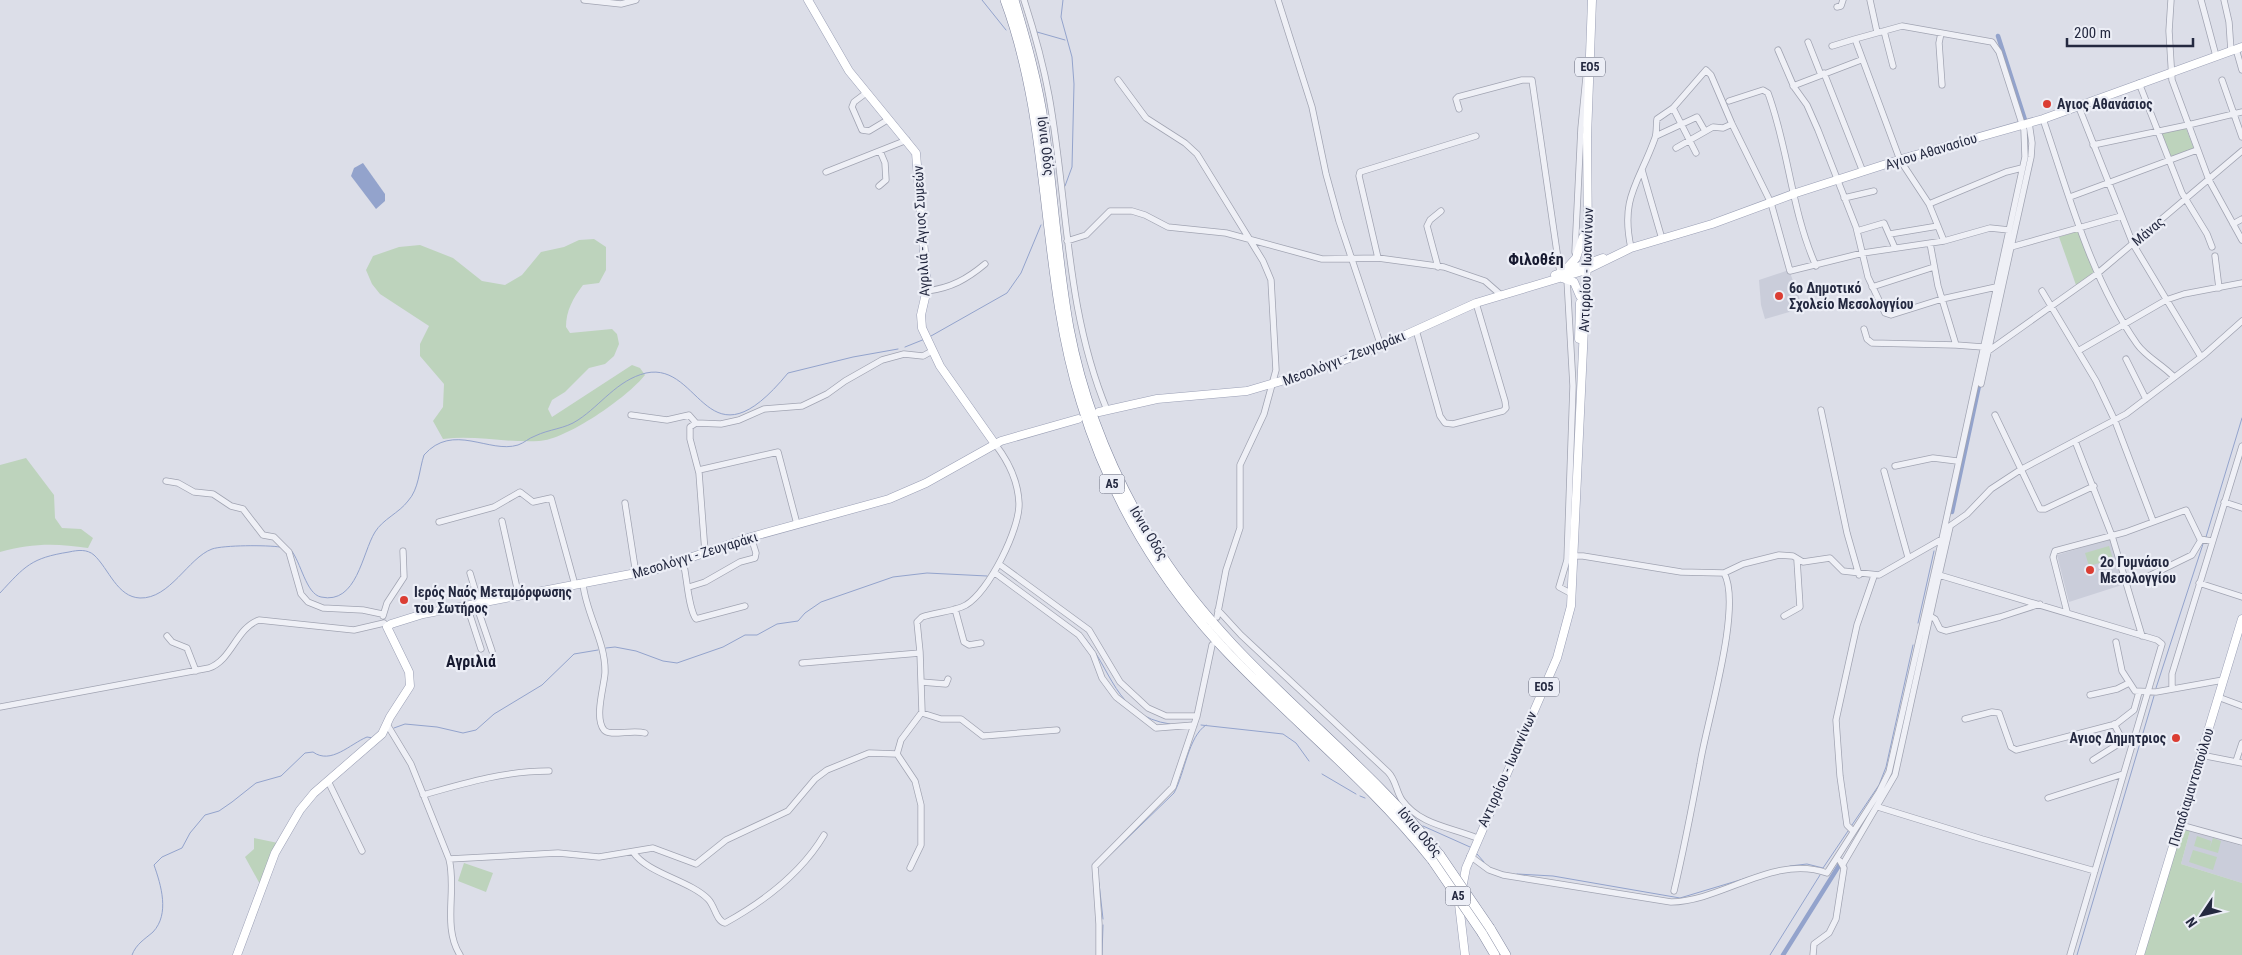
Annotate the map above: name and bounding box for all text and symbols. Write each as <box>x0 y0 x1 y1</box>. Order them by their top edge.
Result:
scale bar <box>2067 15 2193 47</box>
text: 200 m <box>2074 24 2111 42</box>
road number: ΕΟ5 <box>1575 58 1605 76</box>
place label: Αγιος Αθανάσιος <box>2057 96 2153 112</box>
marker: Αγιος Αθανάσιος <box>2041 98 2053 110</box>
street label: Ιόνια Οδός <box>1034 115 1058 177</box>
street label: Αγιου Αθανασίου <box>1883 129 1979 173</box>
street label: Αγριλιά - Άγιος Συμεών <box>910 165 932 297</box>
street label: Αντιρρίου - Ιωαννίνων <box>1576 207 1596 333</box>
street label: Μάνας <box>2129 213 2167 249</box>
district label: Φιλοθέη <box>1508 250 1564 269</box>
place label: 6ο Δημοτικό Σχολείο Μεσολογγίου <box>1789 280 1914 313</box>
marker: 6ο Δημοτικό Σχολείο Μεσολογγίου <box>1773 290 1785 302</box>
street label: Μεσολόγγι - Ζευγαράκι <box>1280 327 1408 389</box>
road number: Α5 <box>1100 474 1124 494</box>
street label: Ιόνια Οδός <box>1127 503 1171 563</box>
street label: Μεσολόγγι - Ζευγαράκι <box>630 528 760 582</box>
place label: 2ο Γυμνάσιο Μεσολογγίου <box>2100 554 2176 586</box>
marker: 2ο Γυμνάσιο Μεσολογγίου <box>2084 564 2096 576</box>
place label: Ιερός Ναός Μεταμόρφωσης του Σωτήρος <box>414 584 572 616</box>
marker: Ιερός Ναός Μεταμόρφωσης του Σωτήρος <box>398 594 410 606</box>
district label: Αγριλιά <box>446 652 496 671</box>
road number: ΕΟ5 <box>1529 678 1559 696</box>
street label: Αντιρρίου - Ιωαννίνων <box>1474 709 1540 829</box>
street label: Παπαδιαμαντοπούλου <box>2165 726 2217 848</box>
place label: Αγιος Δημητριος <box>2070 730 2166 746</box>
marker: Αγιος Δημητριος <box>2170 732 2182 744</box>
street label: Ιόνια Οδός <box>1395 804 1445 860</box>
road number: Α5 <box>1446 886 1470 906</box>
north arrow <box>2177 890 2227 940</box>
text: N <box>2182 914 2200 931</box>

